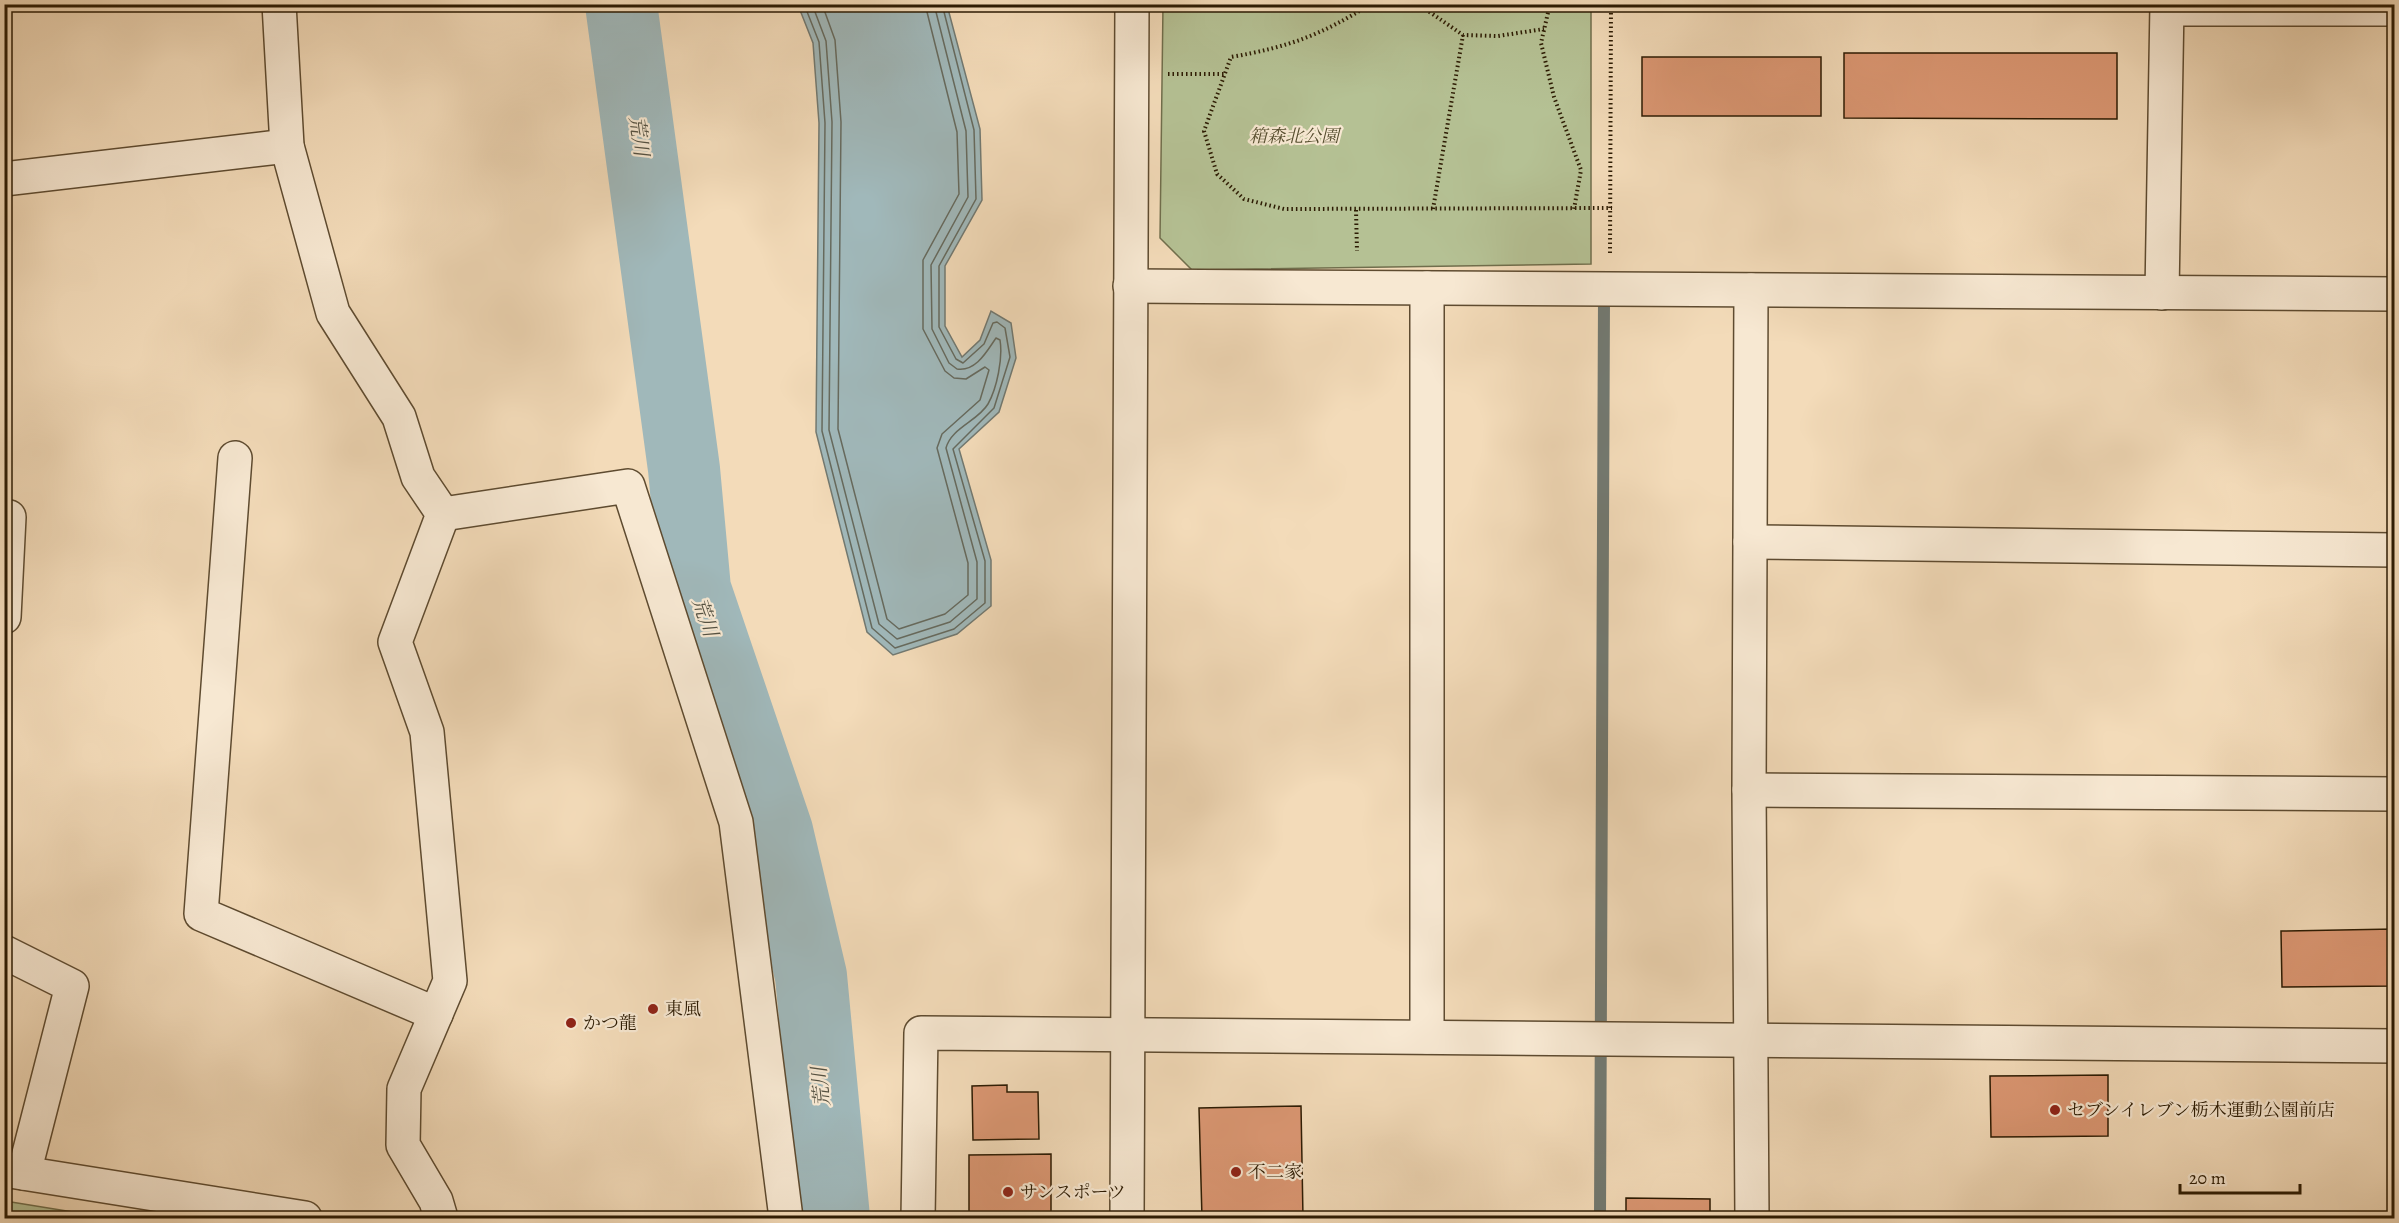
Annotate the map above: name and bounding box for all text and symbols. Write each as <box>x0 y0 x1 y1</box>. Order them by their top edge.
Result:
water label: 荒川 <box>623 114 655 160</box>
park label: 箱森北公園 <box>1249 124 1342 148</box>
water label: 荒川 <box>686 594 725 642</box>
place label: 東風 <box>665 997 701 1021</box>
marker: 東風 <box>646 1002 660 1016</box>
place label: かつ龍 <box>583 1011 637 1035</box>
marker: かつ龍 <box>564 1016 578 1030</box>
water label: 荒川 <box>805 1064 837 1108</box>
place label: セブンイレブン栃木運動公園前店 <box>2067 1098 2335 1122</box>
marker: セブンイレブン栃木運動公園前店 <box>2048 1103 2062 1117</box>
scale bar <box>2180 1157 2300 1195</box>
place label: 不二家 <box>1248 1160 1302 1184</box>
marker: 不二家 <box>1229 1165 1243 1179</box>
text: 20 m <box>2189 1166 2226 1190</box>
place label: サンスポーツ <box>1020 1180 1126 1204</box>
marker: サンスポーツ <box>1001 1185 1015 1199</box>

